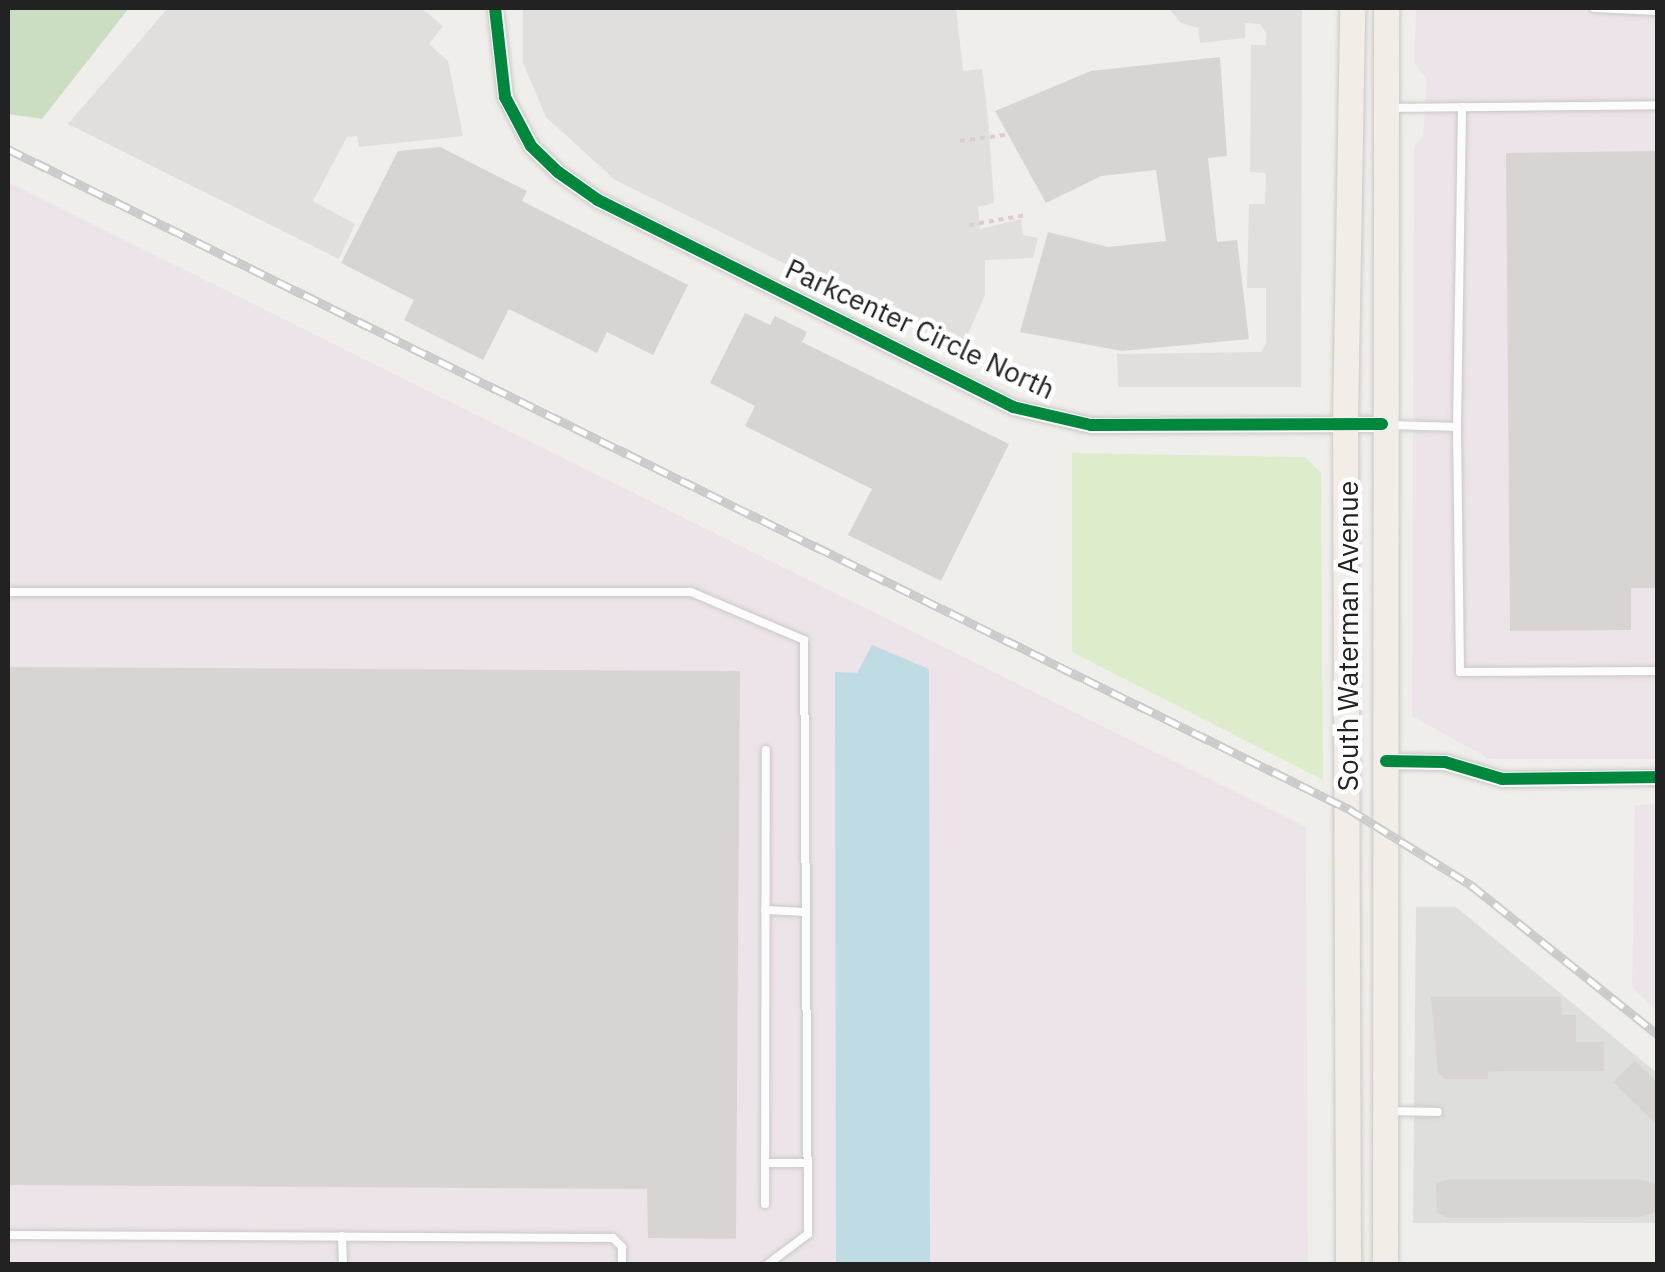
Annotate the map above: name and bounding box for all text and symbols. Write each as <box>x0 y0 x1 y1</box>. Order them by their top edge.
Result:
street label: Parkcenter Circle North <box>780 252 1060 406</box>
street label: South Waterman Avenue <box>1331 481 1365 791</box>

